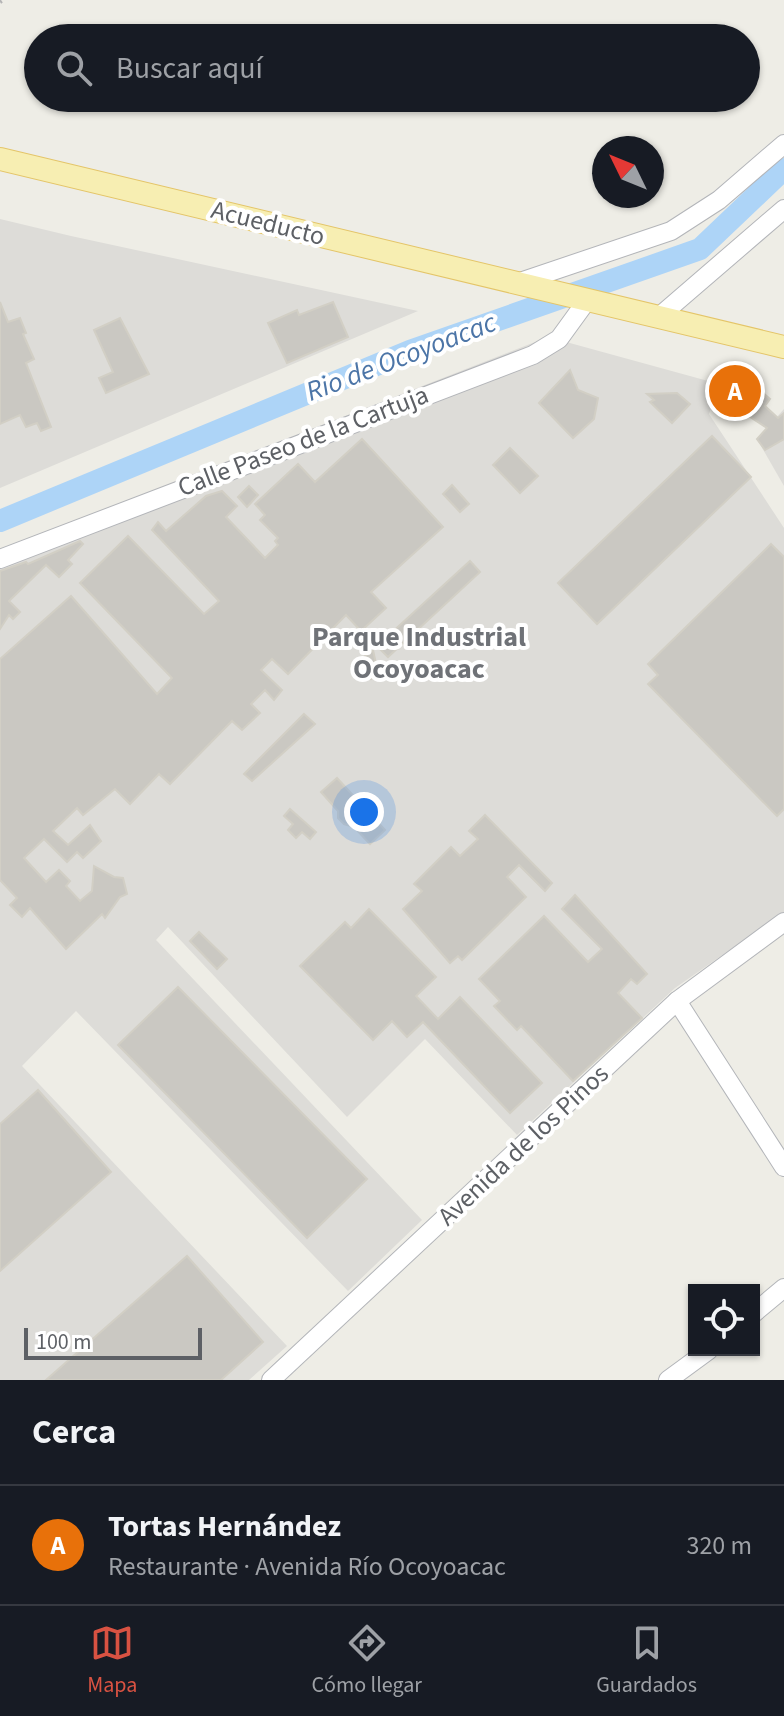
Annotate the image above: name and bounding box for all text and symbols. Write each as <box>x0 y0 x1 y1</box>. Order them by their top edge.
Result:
search box <box>24 24 760 112</box>
icon: search <box>52 46 96 90</box>
text: Buscar aquí <box>116 47 263 90</box>
north arrow <box>592 136 664 208</box>
street label: Acueducto <box>207 191 329 255</box>
water label: Rio de Ocoyoacac <box>300 302 503 412</box>
pin: A <box>709 361 761 421</box>
street label: Calle Paseo de la Cartuja <box>172 376 434 506</box>
district label: Parque Industrial Ocoyoacac <box>312 617 526 689</box>
your location <box>344 792 384 832</box>
street label: Avenida de los Pinos <box>429 1056 617 1234</box>
map controls <box>688 1284 760 1356</box>
button: locate <box>688 1284 760 1356</box>
scale bar <box>24 1324 202 1360</box>
text: 100 m <box>36 1326 91 1358</box>
text: Cerca <box>32 1408 116 1457</box>
text: Tortas Hernández <box>108 1505 341 1548</box>
text: A <box>51 1527 65 1564</box>
text: 320 m <box>686 1527 752 1564</box>
text: Restaurante · Avenida Río Ocoyoacac <box>108 1548 506 1585</box>
tab: Mapa <box>87 1621 137 1701</box>
tab: Cómo llegar <box>312 1621 422 1701</box>
tab: Guardados <box>596 1621 697 1701</box>

